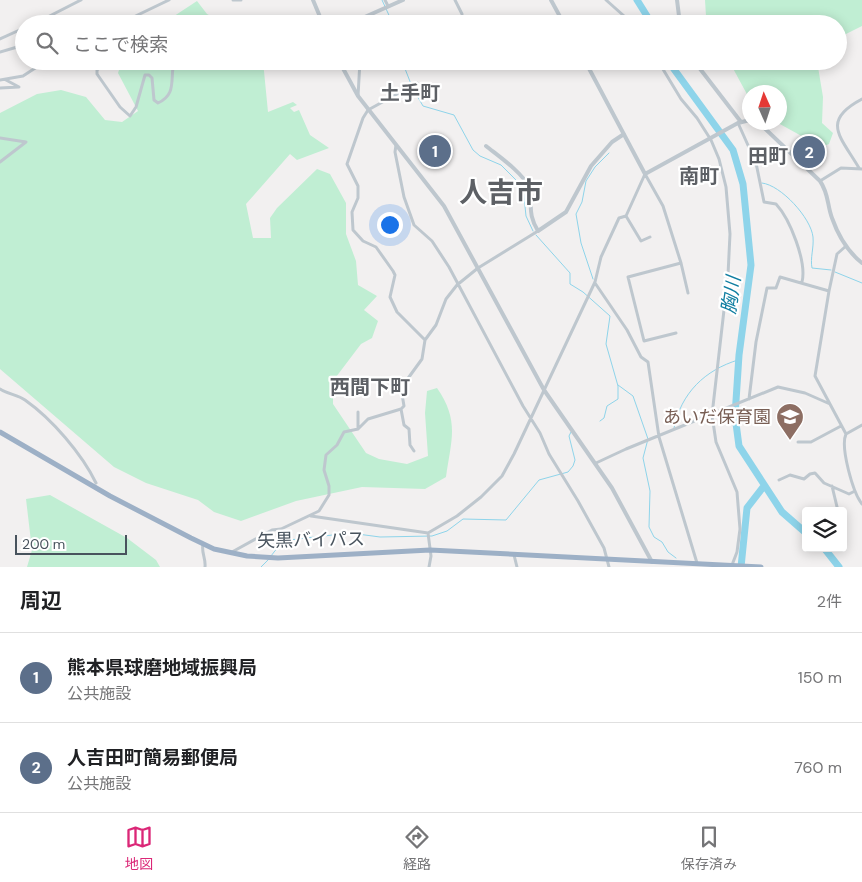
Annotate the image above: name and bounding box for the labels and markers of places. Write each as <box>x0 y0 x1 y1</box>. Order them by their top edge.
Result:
pin: 1 <box>419 132 451 170</box>
pin: 2 <box>793 133 825 171</box>
school or university icon: あいだ保育園 <box>775 402 805 441</box>
place label: あいだ保育園 <box>663 405 771 429</box>

